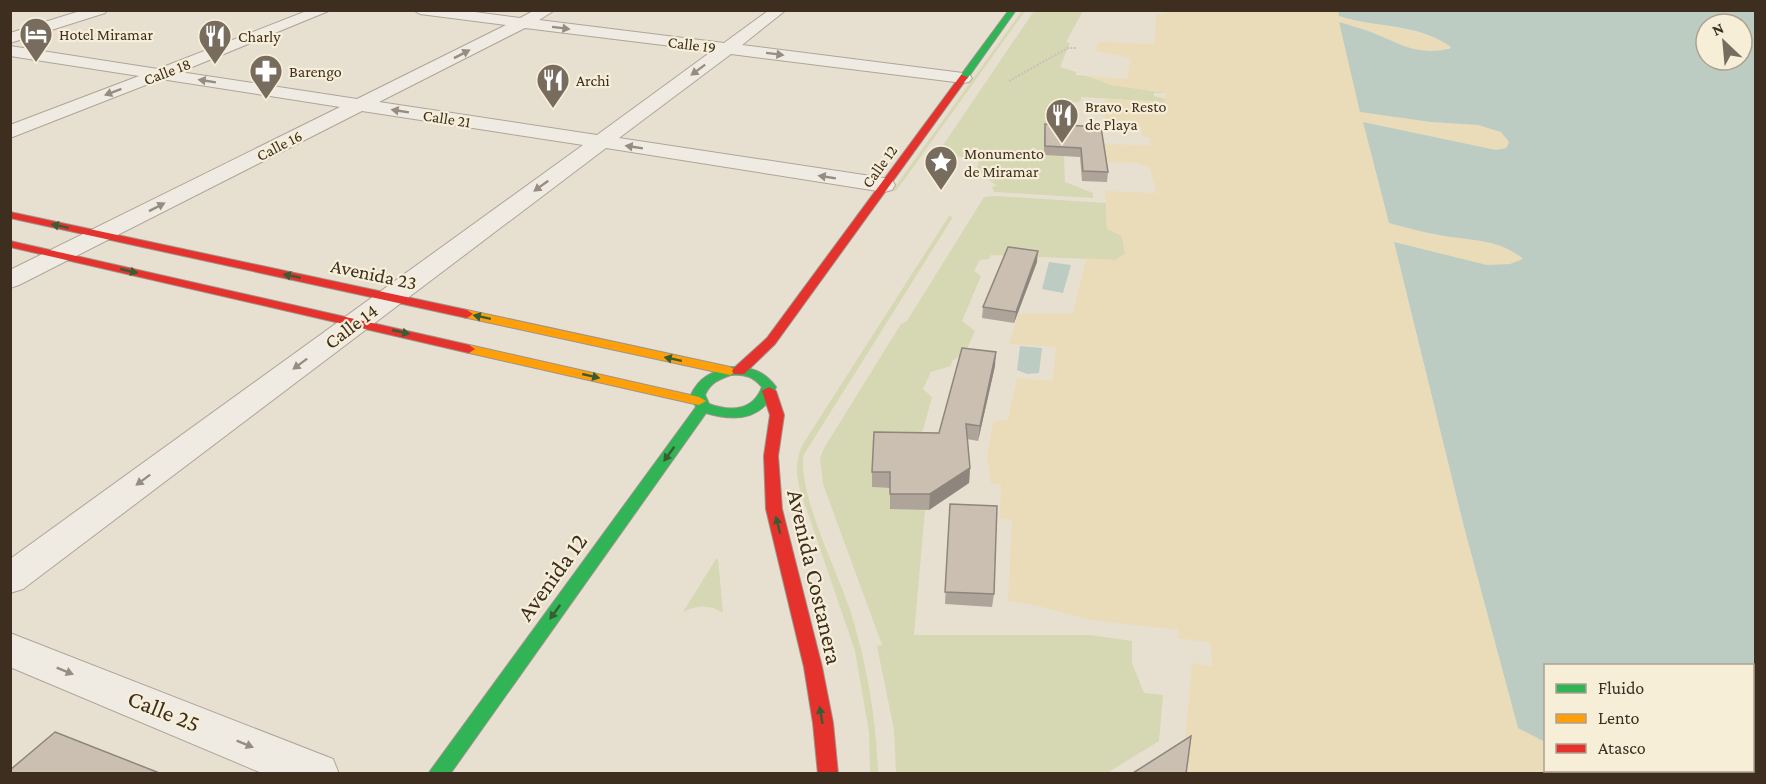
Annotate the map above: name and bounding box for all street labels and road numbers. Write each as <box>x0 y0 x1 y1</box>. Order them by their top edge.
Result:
street label: Calle 19 <box>667 33 717 56</box>
street label: Calle 18 <box>141 55 193 88</box>
street label: Calle 21 <box>422 106 472 131</box>
street label: Calle 16 <box>254 127 305 164</box>
street label: Calle 12 <box>858 142 901 191</box>
street label: Avenida 23 <box>329 254 419 294</box>
street label: Calle 14 <box>320 299 382 353</box>
street label: Avenida Costanera <box>782 487 849 667</box>
street label: Avenida 12 <box>511 528 592 626</box>
street label: Calle 25 <box>124 684 204 737</box>

